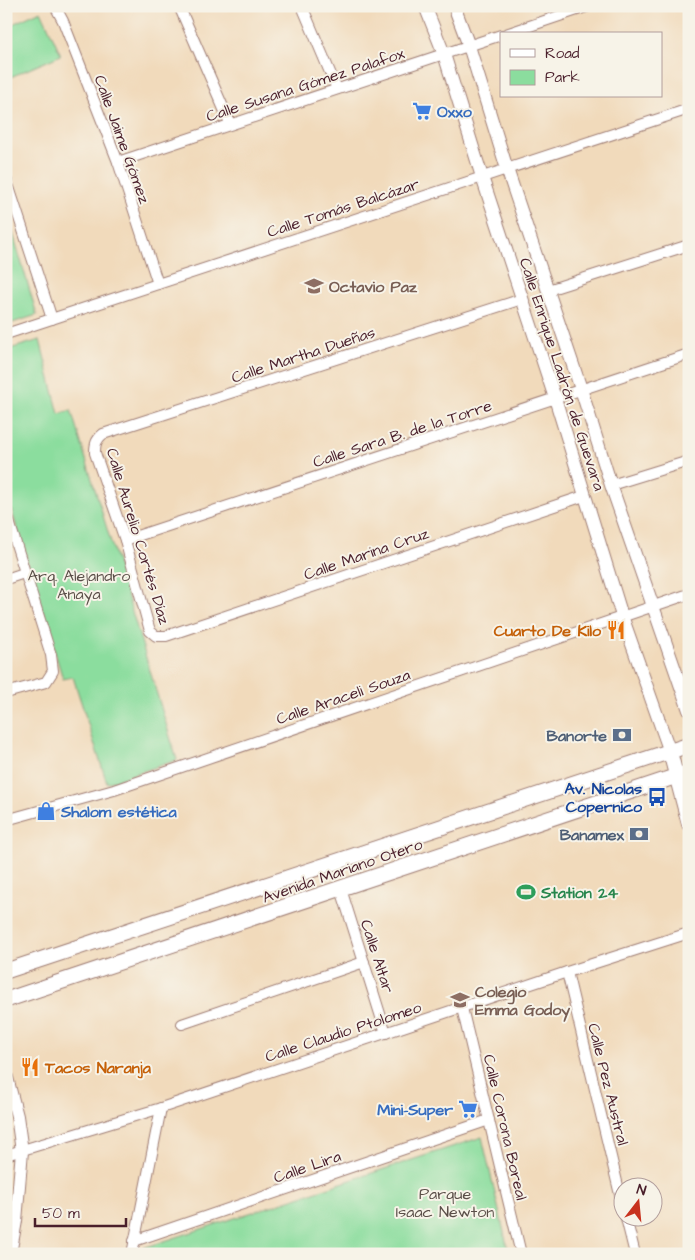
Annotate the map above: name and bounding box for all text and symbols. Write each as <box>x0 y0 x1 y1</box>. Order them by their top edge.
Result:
legend <box>500 32 662 98</box>
street label: Calle Susana Gómez Palafox <box>203 42 408 127</box>
text: Road <box>545 43 580 64</box>
text: Park <box>545 67 580 88</box>
street label: Calle Jaime Gómez <box>89 72 156 207</box>
supermarket icon: Oxxo <box>411 100 433 122</box>
place label: Oxxo <box>437 101 473 123</box>
street label: Calle Tomás Balcázar <box>264 173 422 243</box>
street label: Calle Enrique Ladrón de Guevara <box>514 255 610 494</box>
school or university icon: Octavio Paz <box>303 275 325 297</box>
place label: Octavio Paz <box>329 276 418 298</box>
street label: Calle Martha Dueñas <box>229 321 378 389</box>
street label: Calle Sara B. de la Torre <box>310 394 495 473</box>
street label: Calle Aurelio Cortés Díaz <box>101 445 175 627</box>
street label: Calle Marina Cruz <box>301 522 432 586</box>
park label: Arq. Alejandro Anaya <box>28 565 130 606</box>
restaurant icon: Cuarto De Kilo <box>605 619 627 641</box>
place label: Cuarto De Kilo <box>494 620 602 642</box>
street label: Calle Araceli Souza <box>273 664 413 730</box>
bank icon: Banorte <box>611 724 633 746</box>
place label: Banorte <box>547 725 607 747</box>
place label: Av. Nicolas Copernico <box>565 778 643 818</box>
bus stop icon: Av. Nicolas Copernico <box>646 786 668 808</box>
shop icon: Shalom estética <box>35 800 57 822</box>
place label: Shalom estética <box>60 801 178 823</box>
bank icon: Banamex <box>628 823 650 845</box>
place label: Banamex <box>560 824 624 846</box>
street label: Avenida Mariano Otero <box>259 833 425 909</box>
sports icon: Station 24 <box>515 881 537 903</box>
place label: Station 24 <box>540 882 618 904</box>
street label: Calle Altar <box>355 917 399 996</box>
place label: Colegio Emma Godoy <box>475 981 570 1022</box>
school or university icon: Colegio Emma Godoy <box>449 989 471 1011</box>
street label: Calle Claudio Ptolomeo <box>262 996 424 1068</box>
street label: Calle Pez Austral <box>582 1021 634 1148</box>
street label: Calle Corona Boreal <box>478 1052 532 1202</box>
restaurant icon: Tacos Naranja <box>19 1056 41 1078</box>
place label: Tacos Naranja <box>44 1057 152 1079</box>
supermarket icon: Mini-Super <box>457 1098 479 1120</box>
place label: Mini-Super <box>377 1099 453 1121</box>
street label: Calle Lira <box>271 1145 344 1189</box>
north arrow <box>612 1178 662 1228</box>
text: N <box>634 1180 648 1201</box>
park label: Parque Isaac Newton <box>396 1183 494 1223</box>
scale bar <box>35 1195 126 1227</box>
text: 50 m <box>42 1203 80 1224</box>

